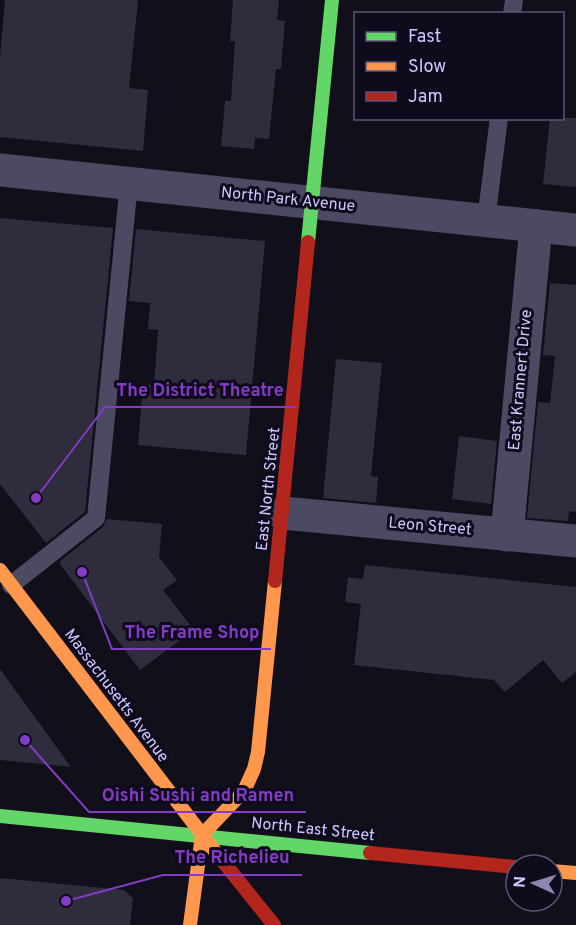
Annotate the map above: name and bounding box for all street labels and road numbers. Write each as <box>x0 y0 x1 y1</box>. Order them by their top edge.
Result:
street label: North Park Avenue <box>220 183 356 217</box>
street label: East Krannert Drive <box>505 309 537 451</box>
street label: East North Street <box>253 426 285 552</box>
street label: Leon Street <box>388 513 472 541</box>
street label: Massachusetts Avenue <box>59 625 173 767</box>
street label: North East Street <box>250 814 376 846</box>

